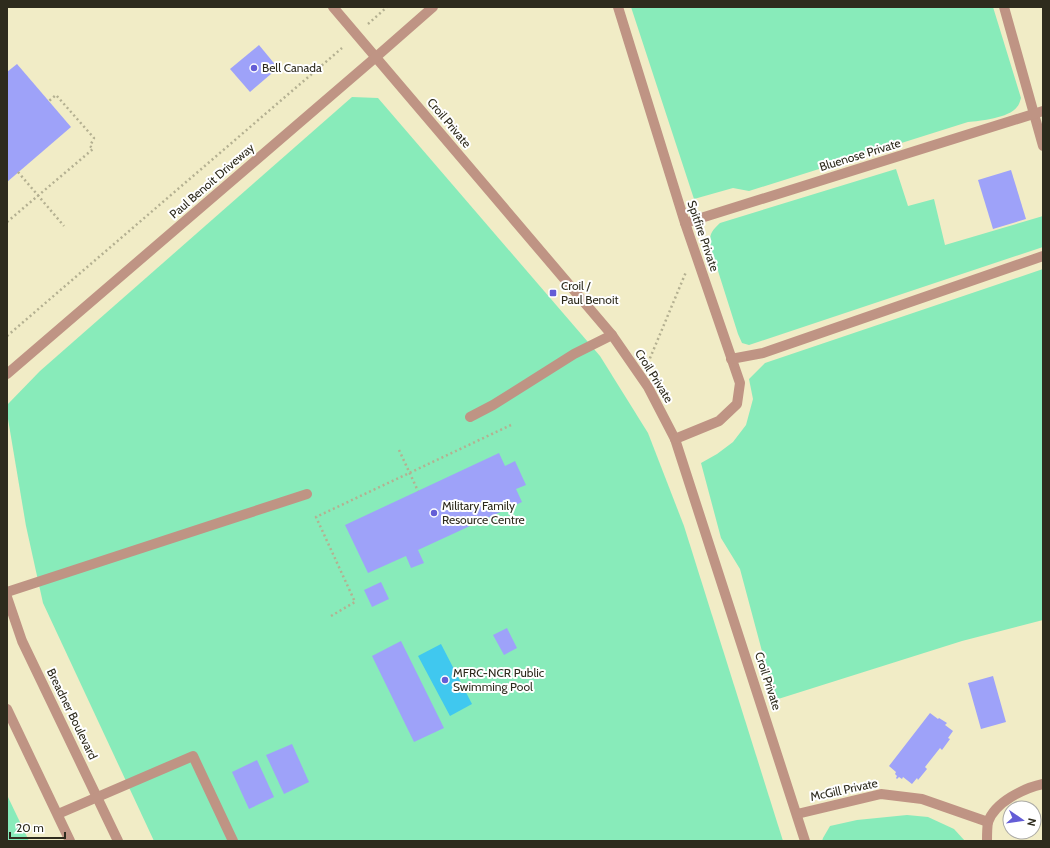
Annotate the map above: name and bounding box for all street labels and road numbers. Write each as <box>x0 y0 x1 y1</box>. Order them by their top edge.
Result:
street label: Croil Private <box>424 95 475 151</box>
street label: Bluenose Private <box>817 135 902 174</box>
street label: Paul Benoit Driveway <box>166 140 257 221</box>
street label: Spitfire Private <box>684 198 723 273</box>
street label: Croil Private <box>632 346 677 405</box>
street label: Croil Private <box>752 650 785 712</box>
street label: Breadner Boulevard <box>44 666 101 762</box>
street label: McGill Private <box>809 775 879 804</box>

